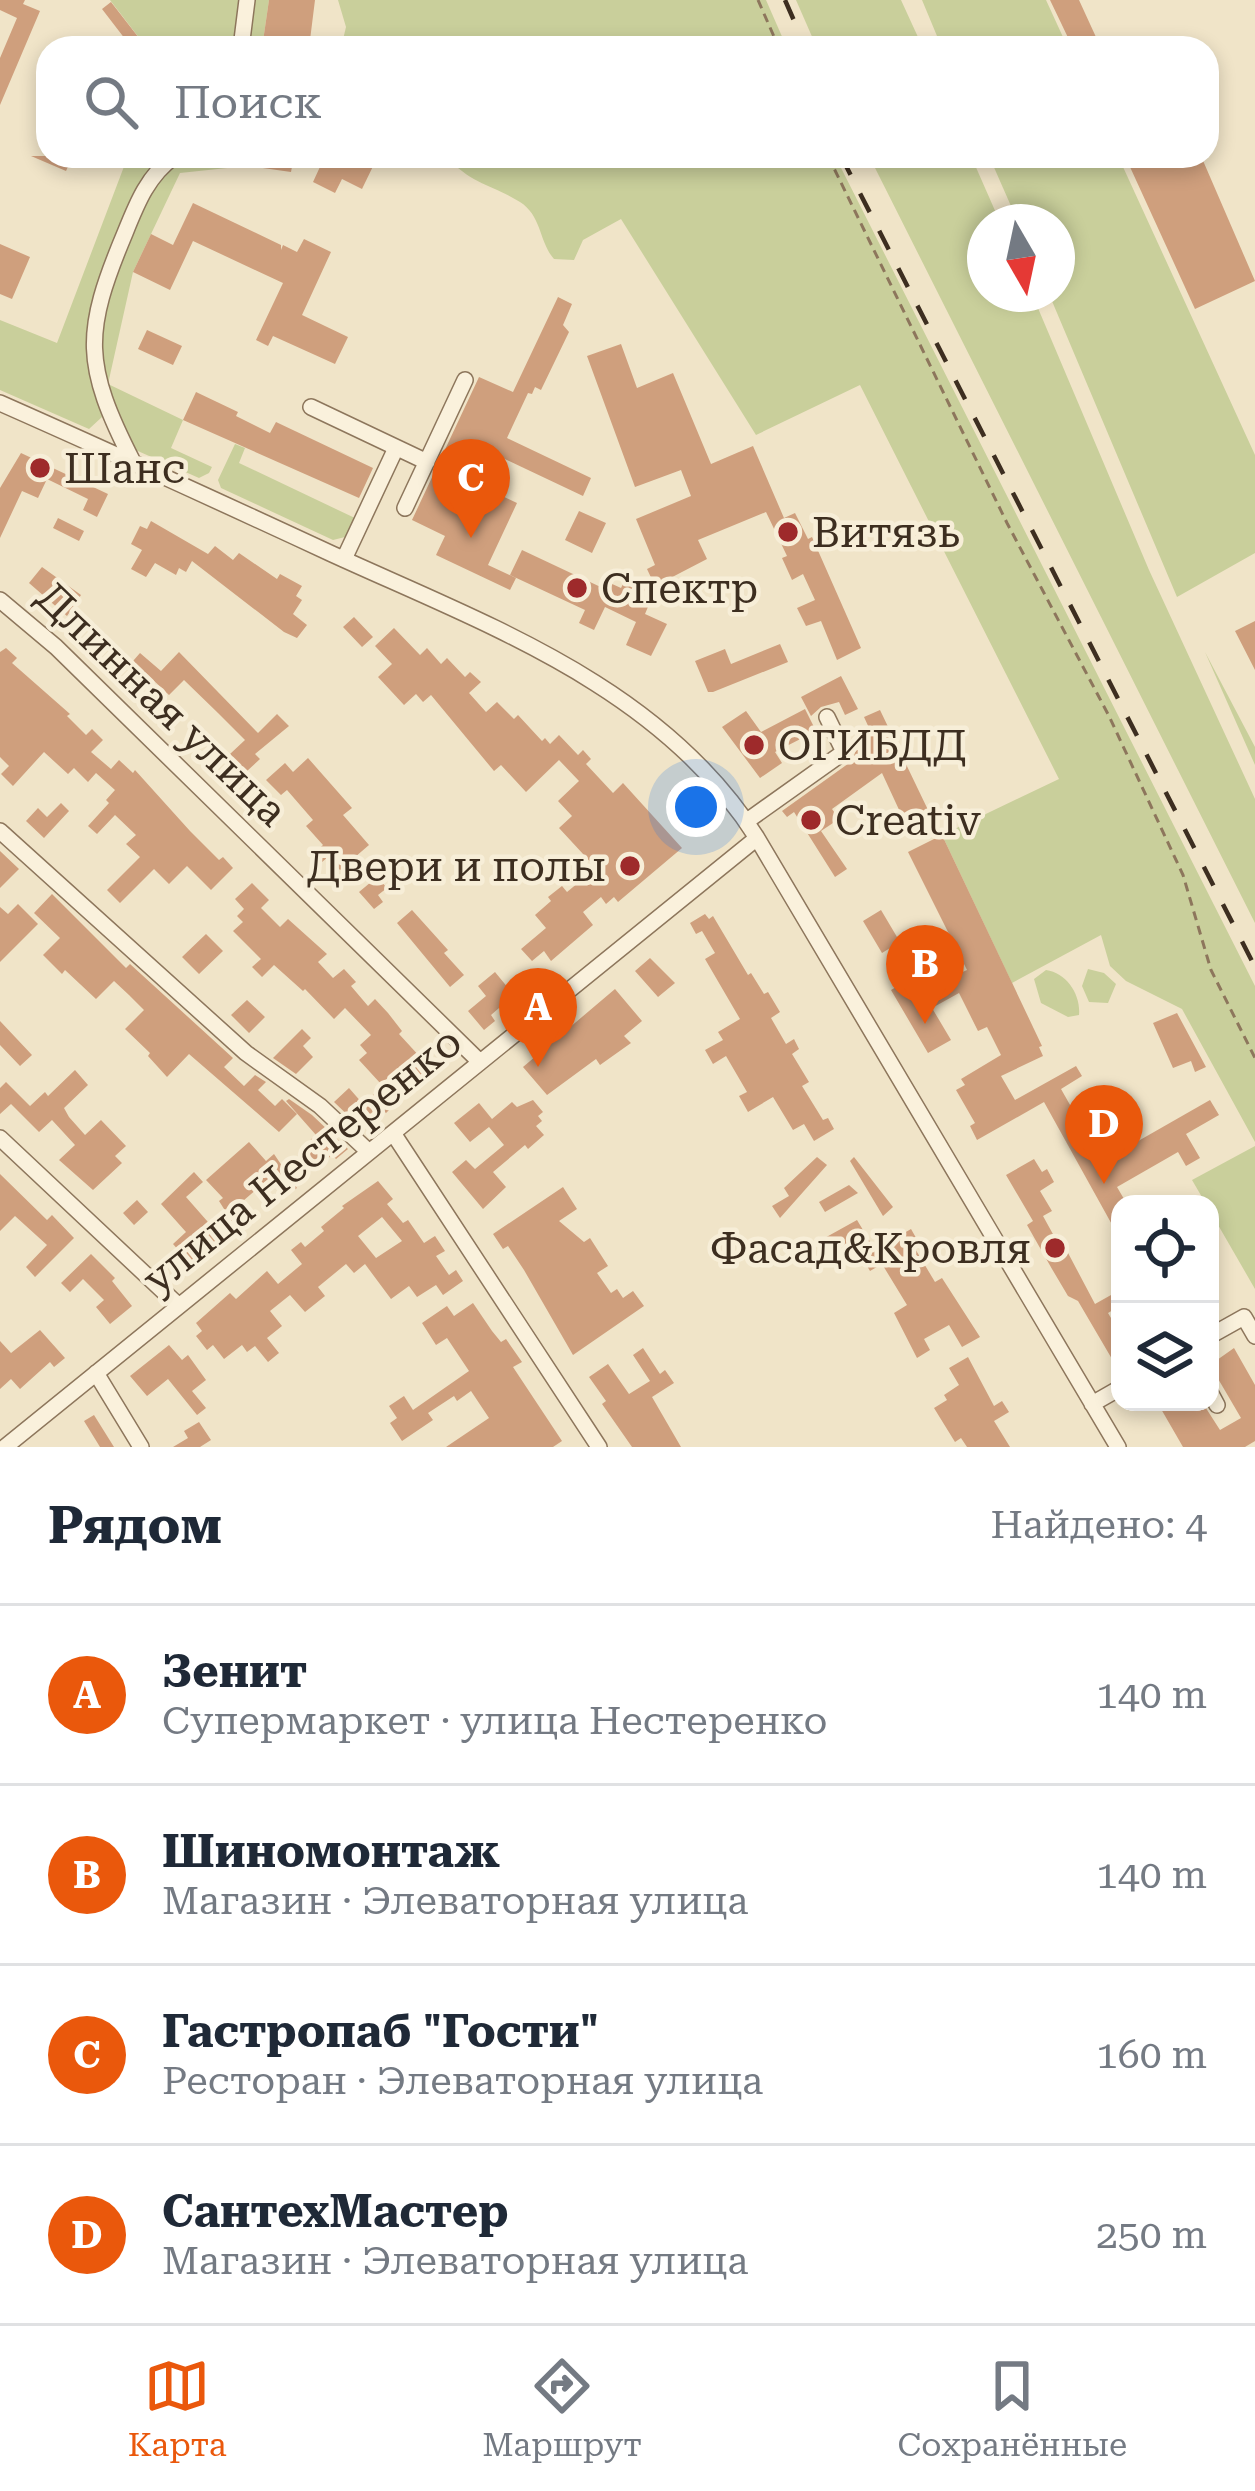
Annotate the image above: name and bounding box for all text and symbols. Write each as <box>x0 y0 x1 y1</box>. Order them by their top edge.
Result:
search box <box>36 36 1219 168</box>
icon: search <box>78 69 144 135</box>
text: Поиск <box>174 76 322 129</box>
north arrow <box>967 204 1075 312</box>
pin: C <box>432 439 510 538</box>
place label: Шанс <box>64 444 185 493</box>
marker: Шанс <box>27 455 53 481</box>
place label: Витязь <box>812 508 960 557</box>
marker: Витязь <box>775 519 801 545</box>
place label: Спектр <box>601 564 758 613</box>
street label: Длинная улица <box>27 572 297 836</box>
marker: Спектр <box>564 575 590 601</box>
place label: ОГИБДД <box>778 721 967 770</box>
marker: ОГИБДД <box>741 732 767 758</box>
your location <box>666 777 726 837</box>
place label: Creativ <box>835 796 981 845</box>
marker: Creativ <box>798 807 824 833</box>
place label: Двери и полы <box>307 842 606 891</box>
marker: Двери и полы <box>617 853 643 879</box>
pin: B <box>886 925 964 1024</box>
pin: A <box>499 968 577 1067</box>
street label: улица Нестеренко <box>133 1017 471 1303</box>
pin: D <box>1065 1085 1143 1184</box>
map controls <box>1111 1195 1219 1411</box>
button: locate <box>1111 1195 1219 1303</box>
place label: Фасад&Кровля <box>710 1224 1031 1273</box>
marker: Фасад&Кровля <box>1042 1235 1068 1261</box>
button: layers <box>1111 1303 1219 1411</box>
text: Рядом <box>48 1496 222 1555</box>
text: Найдено: 4 <box>991 1502 1207 1548</box>
text: Зенит <box>162 1645 307 1698</box>
text: A <box>73 1672 101 1718</box>
text: 140 m <box>1096 1672 1207 1718</box>
text: Супермаркет · улица Нестеренко <box>162 1698 828 1744</box>
text: Шиномонтаж <box>162 1825 500 1878</box>
text: B <box>73 1852 101 1898</box>
text: 140 m <box>1096 1852 1207 1898</box>
text: Магазин · Элеваторная улица <box>162 1878 748 1924</box>
text: Гастропаб "Гости" <box>162 2005 599 2058</box>
text: C <box>73 2032 101 2078</box>
text: 160 m <box>1096 2032 1207 2078</box>
text: Ресторан · Элеваторная улица <box>162 2058 763 2104</box>
text: СантехМастер <box>162 2185 509 2238</box>
text: D <box>71 2212 103 2258</box>
text: 250 m <box>1096 2212 1207 2258</box>
text: Магазин · Элеваторная улица <box>162 2238 748 2284</box>
tab: Карта <box>128 2353 227 2464</box>
tab: Маршрут <box>482 2353 642 2464</box>
tab: Сохранённые <box>898 2353 1127 2464</box>

